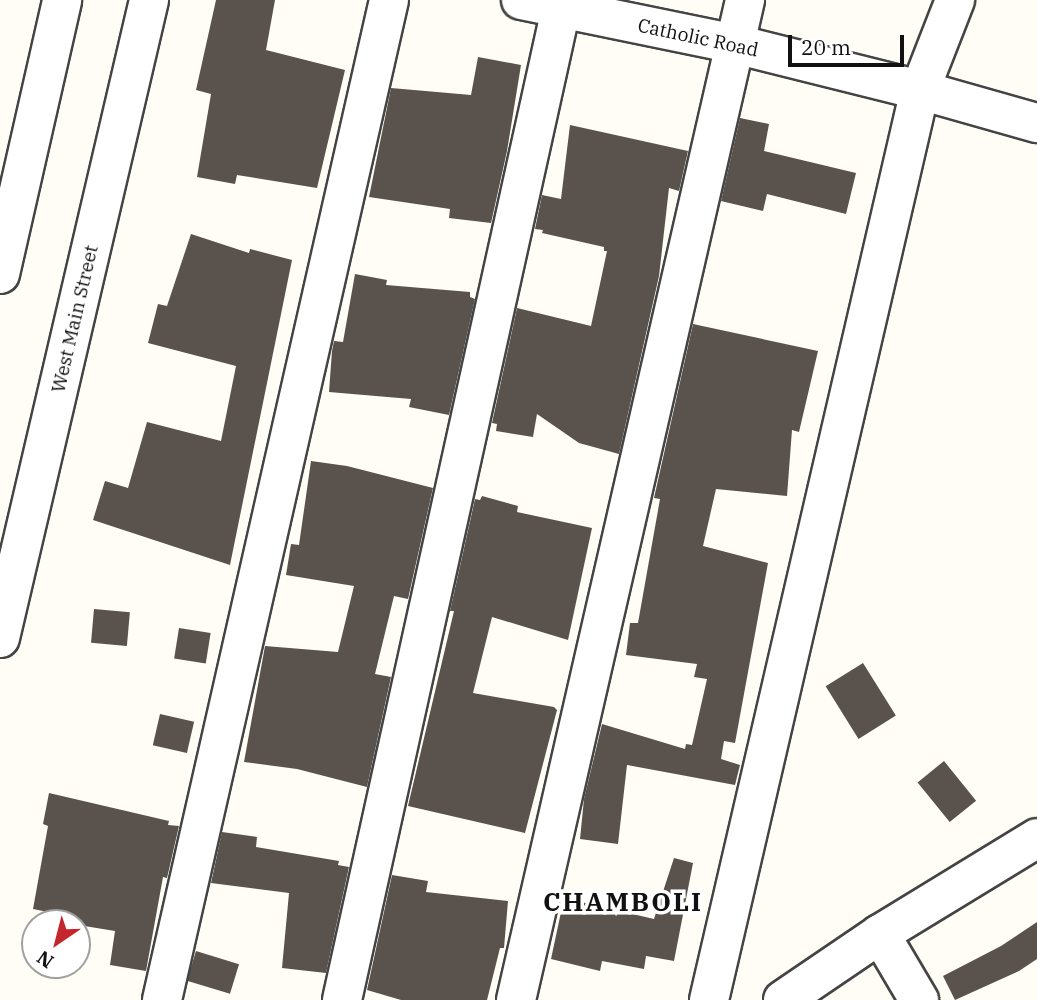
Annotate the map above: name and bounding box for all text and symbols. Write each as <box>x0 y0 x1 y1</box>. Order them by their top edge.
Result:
street label: Catholic Road <box>636 14 760 62</box>
scale bar <box>792 21 908 65</box>
text: 20 m <box>801 33 851 61</box>
street label: West Main Street <box>47 243 103 395</box>
district label: CHAMBOLI <box>544 886 702 918</box>
north arrow <box>21 909 91 979</box>
text: N <box>32 945 58 974</box>

